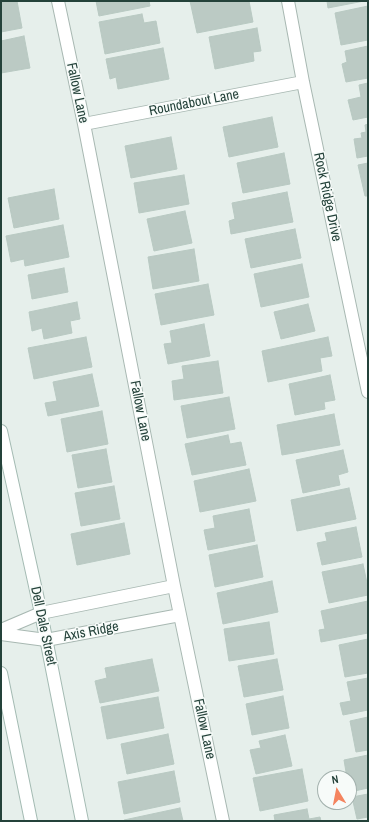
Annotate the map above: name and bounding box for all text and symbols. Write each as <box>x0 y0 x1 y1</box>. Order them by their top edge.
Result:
street label: Fallow Lane <box>62 61 92 125</box>
street label: Roundabout Lane <box>148 86 240 120</box>
street label: Rock Ridge Drive <box>309 151 345 243</box>
street label: Fallow Lane <box>126 379 154 443</box>
street label: Dell Dale Street <box>26 585 60 667</box>
street label: Axis Ridge <box>62 618 120 646</box>
street label: Fallow Lane <box>189 697 219 761</box>
north arrow <box>317 770 357 810</box>
text: N <box>331 772 340 787</box>

